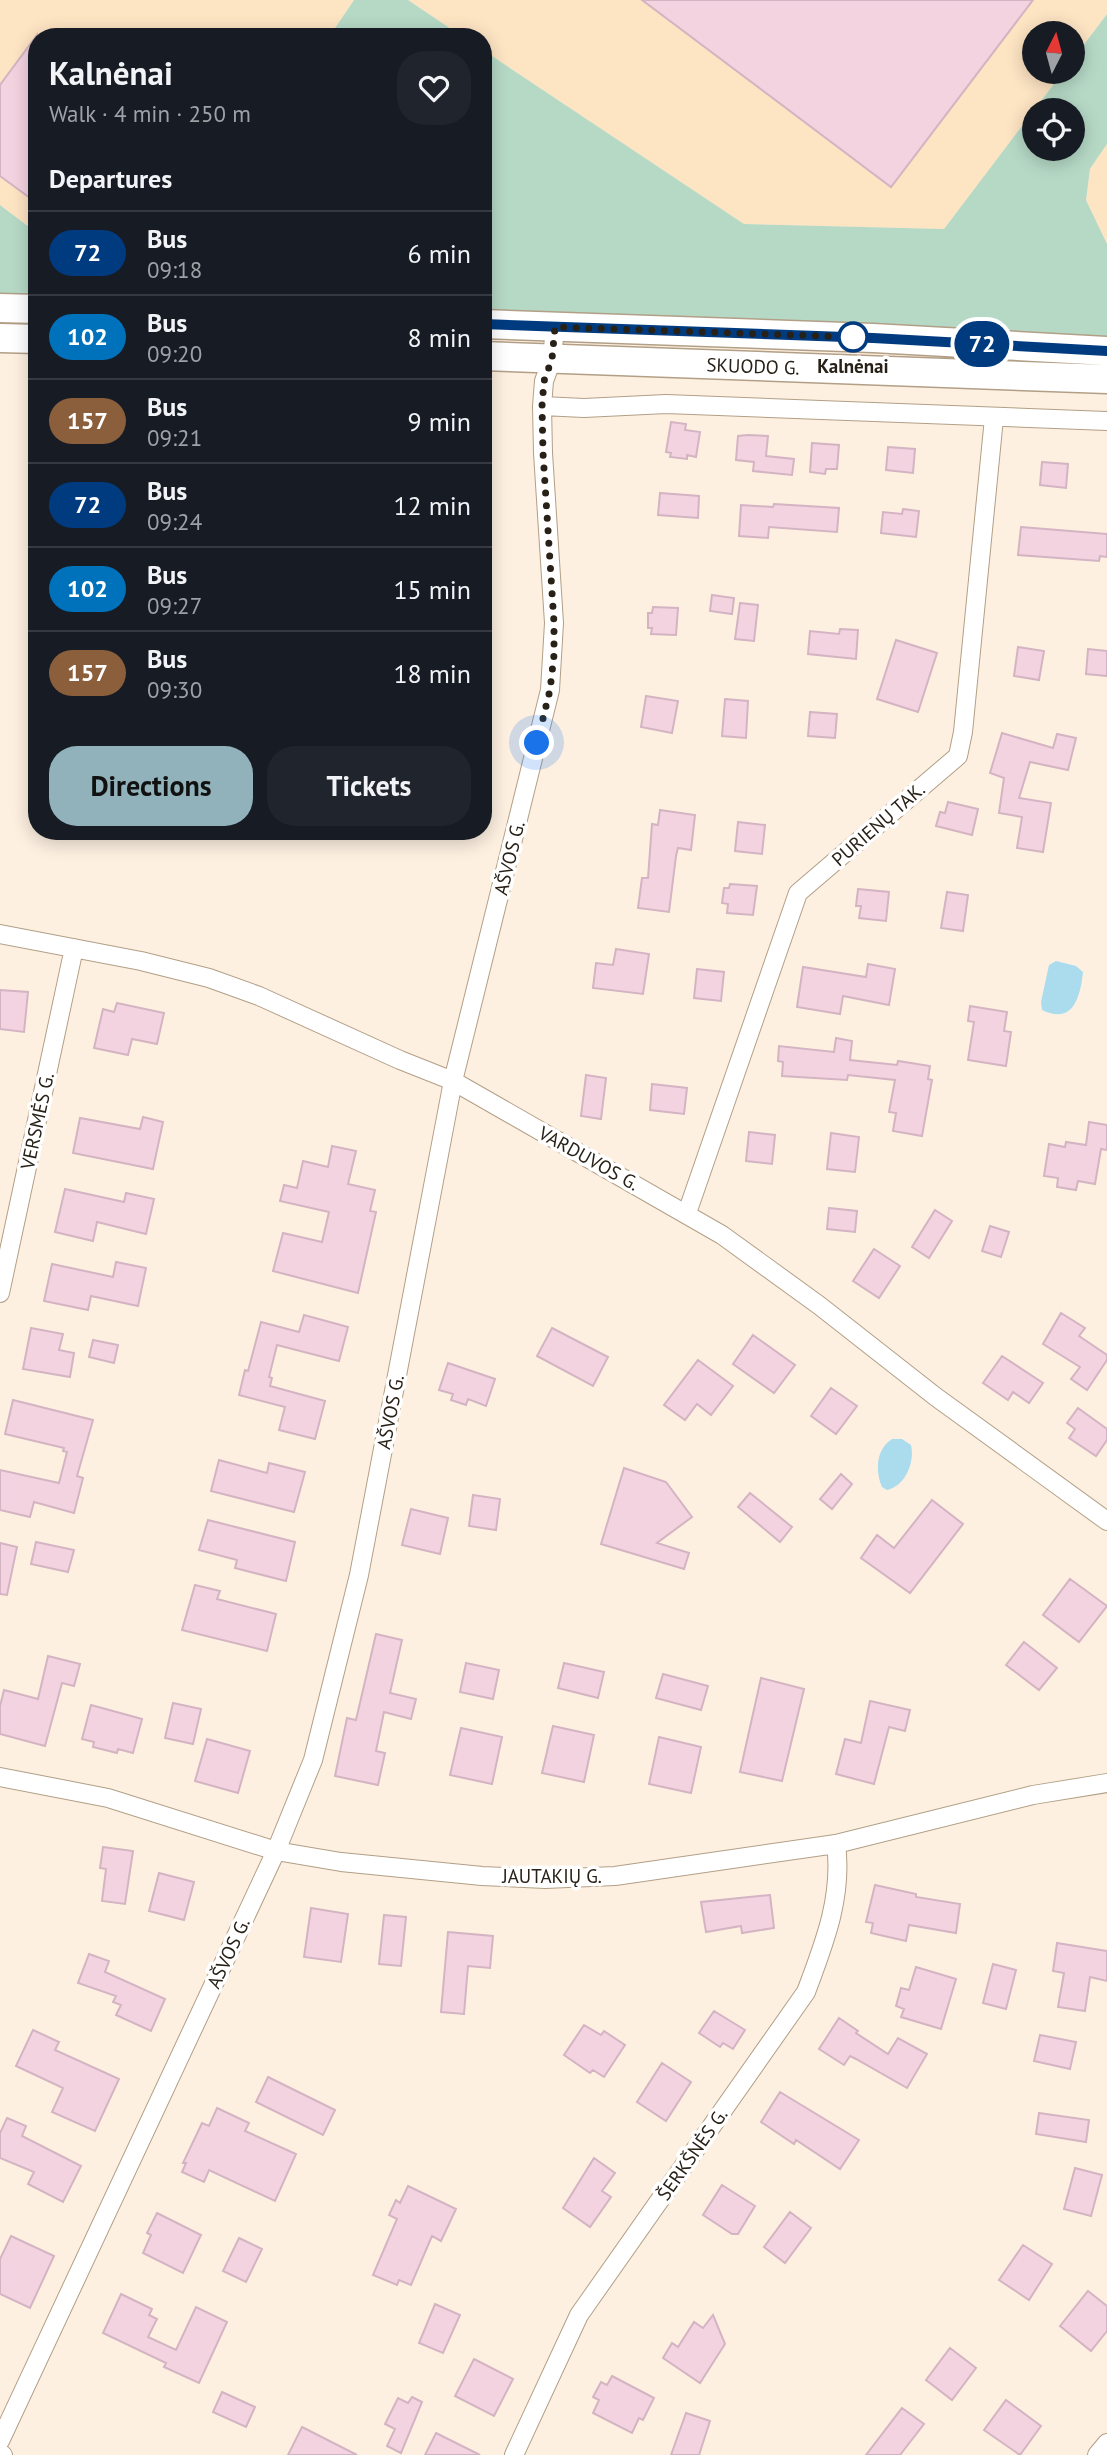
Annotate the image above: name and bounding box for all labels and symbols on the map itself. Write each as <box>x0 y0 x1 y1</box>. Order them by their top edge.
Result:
north arrow <box>1022 21 1085 84</box>
line badge: 72 <box>950 321 1014 367</box>
marker: Kalnėnai <box>838 322 868 352</box>
street label: SKUODO G. <box>706 352 800 380</box>
place label: Kalnėnai <box>817 354 889 378</box>
your location <box>519 725 554 760</box>
street label: PURIENŲ TAK. <box>826 777 930 871</box>
street label: AŠVOS G. <box>488 819 530 897</box>
street label: VERSMĖS G. <box>15 1070 59 1173</box>
street label: VARDUVOS G. <box>534 1120 644 1195</box>
street label: AŠVOS G. <box>371 1373 409 1451</box>
street label: JAUTAKIŲ G. <box>501 1864 602 1888</box>
street label: AŠVOS G. <box>201 1914 255 1992</box>
street label: ŠERKŠNĖS G. <box>651 2103 733 2205</box>

